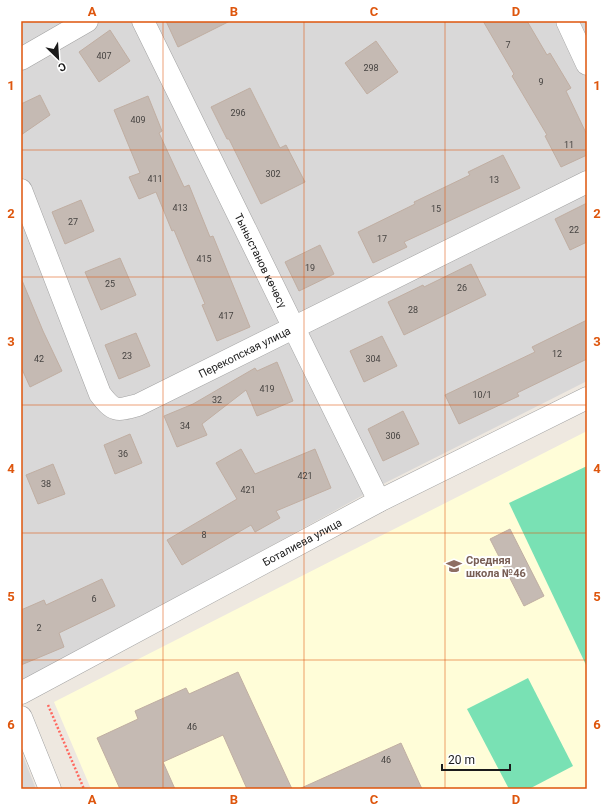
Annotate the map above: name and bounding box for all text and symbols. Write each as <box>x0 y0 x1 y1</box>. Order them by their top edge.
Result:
text: A <box>88 4 97 19</box>
text: B <box>230 4 238 19</box>
text: C <box>370 4 379 19</box>
text: D <box>512 4 520 19</box>
north arrow <box>38 38 78 78</box>
house number: 7 <box>505 40 511 50</box>
house number: 407 <box>96 51 112 61</box>
text: С <box>56 59 68 74</box>
house number: 298 <box>363 63 379 73</box>
house number: 9 <box>538 77 544 87</box>
text: 1 <box>7 78 15 93</box>
text: 1 <box>593 78 601 93</box>
house number: 296 <box>230 108 246 118</box>
house number: 409 <box>130 115 146 125</box>
house number: 11 <box>564 140 574 150</box>
house number: 302 <box>265 169 281 179</box>
house number: 411 <box>147 174 163 184</box>
house number: 13 <box>489 175 499 185</box>
house number: 413 <box>172 203 188 213</box>
house number: 15 <box>431 204 441 214</box>
text: 2 <box>7 206 15 221</box>
text: 2 <box>593 206 601 221</box>
street label: Тыныстанов көчөсү <box>232 211 290 310</box>
house number: 27 <box>68 217 78 227</box>
house number: 22 <box>569 225 579 235</box>
house number: 17 <box>377 234 387 244</box>
house number: 415 <box>196 254 212 264</box>
house number: 19 <box>305 263 315 273</box>
house number: 25 <box>105 279 115 289</box>
house number: 26 <box>457 283 467 293</box>
house number: 28 <box>408 305 418 315</box>
house number: 417 <box>218 311 234 321</box>
street label: Перекопская улица <box>196 324 293 380</box>
text: 3 <box>7 334 15 349</box>
text: 3 <box>593 334 601 349</box>
house number: 12 <box>552 349 562 359</box>
house number: 23 <box>122 351 132 361</box>
house number: 42 <box>34 354 44 364</box>
house number: 304 <box>365 354 381 364</box>
house number: 419 <box>259 384 275 394</box>
house number: 10/1 <box>473 390 491 400</box>
house number: 32 <box>212 395 222 405</box>
house number: 34 <box>180 421 190 431</box>
house number: 306 <box>385 431 401 441</box>
house number: 36 <box>118 449 128 459</box>
text: 4 <box>7 461 15 476</box>
text: 4 <box>593 461 601 476</box>
house number: 421 <box>297 471 313 481</box>
house number: 38 <box>41 479 51 489</box>
house number: 421 <box>240 485 256 495</box>
street label: Боталиева улица <box>260 516 344 569</box>
house number: 8 <box>201 530 207 540</box>
place label: Средняя школа №46 <box>466 554 526 580</box>
school or university icon: Средняя школа №46 <box>445 557 463 575</box>
text: 5 <box>7 589 15 604</box>
text: 5 <box>593 589 601 604</box>
house number: 6 <box>91 594 97 604</box>
house number: 2 <box>36 623 42 633</box>
text: 6 <box>7 717 15 732</box>
text: 6 <box>593 717 601 732</box>
house number: 46 <box>187 722 197 732</box>
scale bar <box>442 746 510 772</box>
text: 20 m <box>448 753 475 767</box>
house number: 46 <box>381 755 391 765</box>
text: A <box>88 792 97 807</box>
text: B <box>230 792 238 807</box>
text: C <box>370 792 379 807</box>
text: D <box>512 792 520 807</box>

